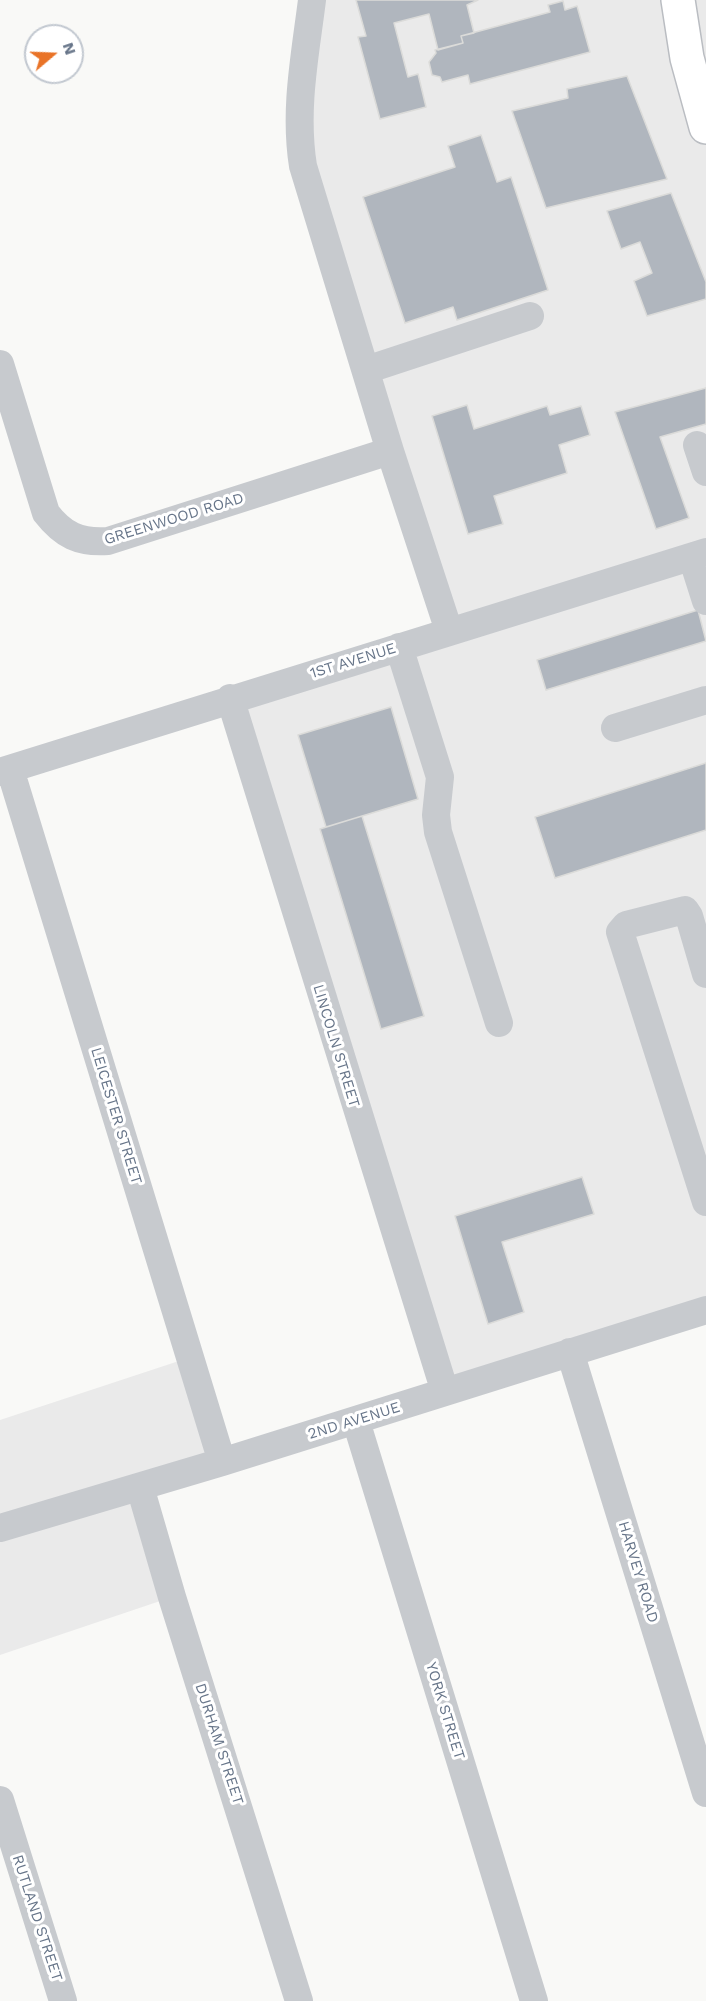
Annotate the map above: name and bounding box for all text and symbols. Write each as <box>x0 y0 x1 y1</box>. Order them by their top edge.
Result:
north arrow <box>24 24 84 84</box>
text: N <box>59 40 81 57</box>
street label: GREENWOOD ROAD <box>102 489 246 549</box>
street label: 1ST AVENUE <box>308 639 398 683</box>
street label: LINCOLN STREET <box>309 982 363 1110</box>
street label: LEICESTER STREET <box>87 1045 145 1187</box>
street label: 2ND AVENUE <box>306 1398 402 1444</box>
street label: HARVEY ROAD <box>614 1519 662 1625</box>
street label: YORK STREET <box>422 1660 468 1762</box>
street label: DURHAM STREET <box>191 1681 247 1807</box>
street label: RUTLAND STREET <box>8 1853 66 1983</box>

